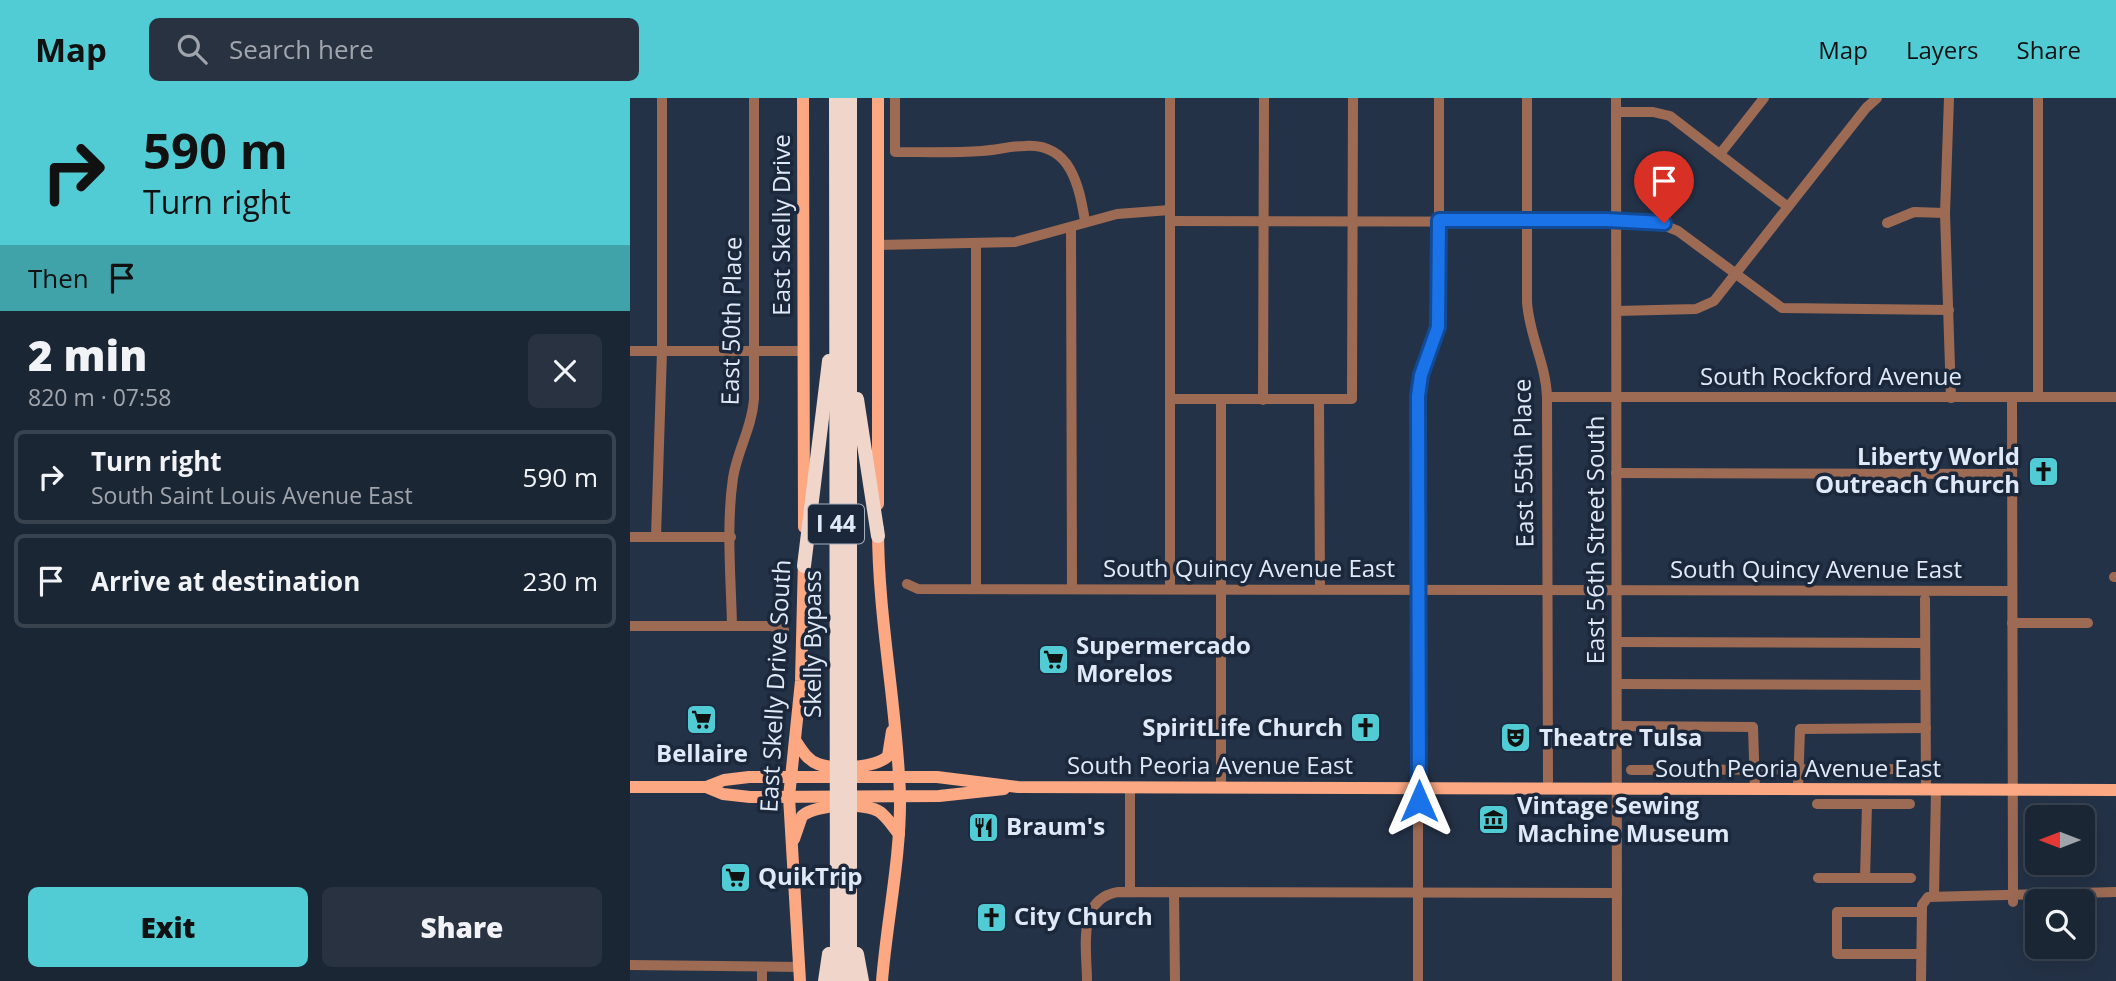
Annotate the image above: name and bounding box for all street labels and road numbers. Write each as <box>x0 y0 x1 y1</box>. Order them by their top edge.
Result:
street label: East Skelly Drive <box>764 134 797 316</box>
street label: East 50th Place <box>713 236 748 406</box>
street label: South Rockford Avenue <box>1700 359 1962 392</box>
street label: East 55th Place <box>1505 378 1540 548</box>
street label: East 56th Street South <box>1578 416 1611 664</box>
road number: I 44 <box>808 504 864 544</box>
street label: South Quincy Avenue East <box>1103 551 1395 584</box>
street label: South Quincy Avenue East <box>1670 552 1962 585</box>
street label: East Skelly Drive South <box>751 559 798 813</box>
street label: Skelly Bypass <box>795 570 828 718</box>
street label: South Peoria Avenue East <box>1067 748 1353 781</box>
street label: South Peoria Avenue East <box>1655 751 1941 784</box>

